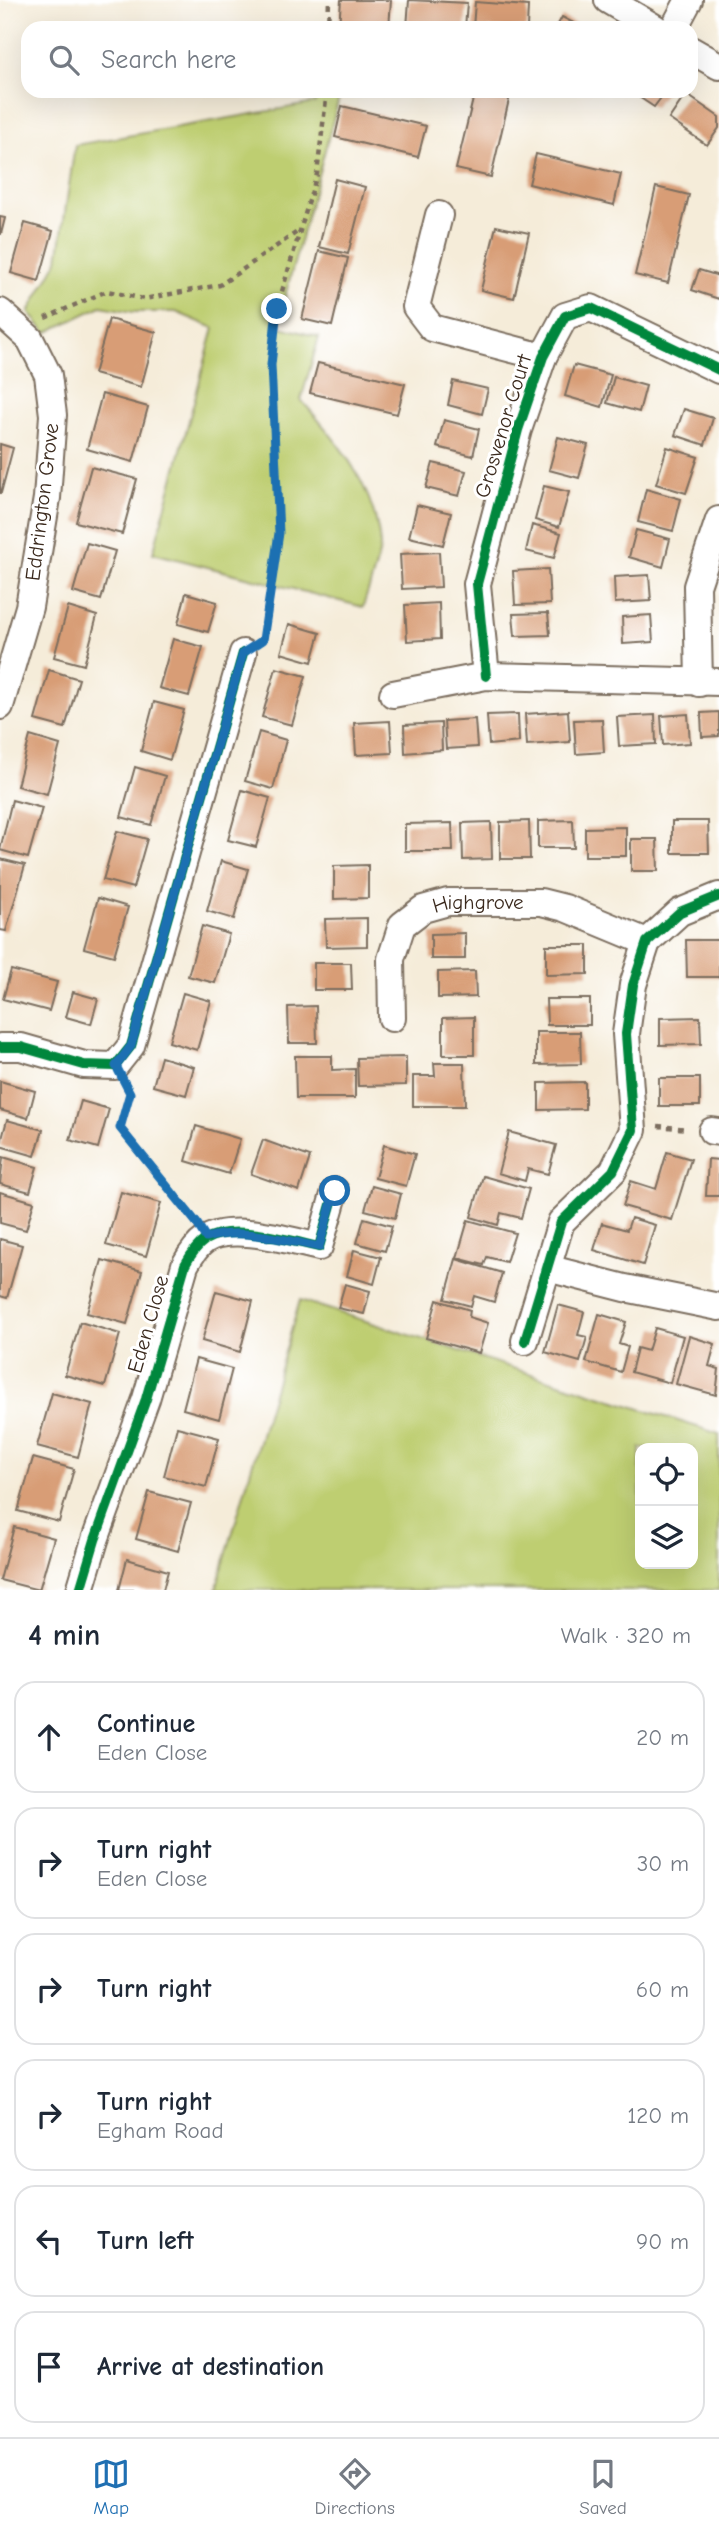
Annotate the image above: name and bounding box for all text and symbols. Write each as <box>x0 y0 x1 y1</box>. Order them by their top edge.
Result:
search box <box>21 21 698 98</box>
icon: search <box>45 41 83 79</box>
text: Search here <box>101 45 236 75</box>
route end <box>261 293 292 324</box>
street label: Grosvenor Court <box>470 350 537 501</box>
street label: Eddrington Grove <box>20 422 64 582</box>
street label: Highgrove <box>430 890 524 918</box>
route start <box>319 1175 350 1206</box>
street label: Eden Close <box>123 1272 173 1376</box>
map controls <box>635 1443 698 1569</box>
button: locate <box>635 1443 698 1506</box>
button: layers <box>635 1506 698 1569</box>
text: 4 min <box>28 1618 100 1653</box>
text: Walk · 320 m <box>561 1622 691 1649</box>
text: Continue <box>97 1709 195 1739</box>
icon: ahead <box>30 1718 68 1756</box>
text: 20 m <box>636 1724 689 1751</box>
text: Eden Close <box>97 1739 207 1766</box>
text: Turn right <box>97 1835 211 1865</box>
icon: right <box>30 1844 68 1882</box>
text: 30 m <box>637 1850 689 1877</box>
text: Eden Close <box>97 1865 207 1892</box>
icon: right <box>30 1970 68 2008</box>
text: Turn right <box>97 1974 211 2004</box>
text: 60 m <box>636 1976 689 2003</box>
text: Turn right <box>97 2087 211 2117</box>
icon: right <box>30 2096 68 2134</box>
text: 120 m <box>627 2102 689 2129</box>
text: Egham Road <box>97 2117 224 2144</box>
icon: left <box>30 2222 68 2260</box>
text: Turn left <box>97 2226 194 2256</box>
text: 90 m <box>636 2228 689 2255</box>
icon: arrive <box>30 2348 68 2386</box>
text: Arrive at destination <box>97 2352 324 2382</box>
tab: Map <box>92 2455 130 2519</box>
tab: Directions <box>315 2455 395 2519</box>
tab: Saved <box>579 2455 627 2519</box>

